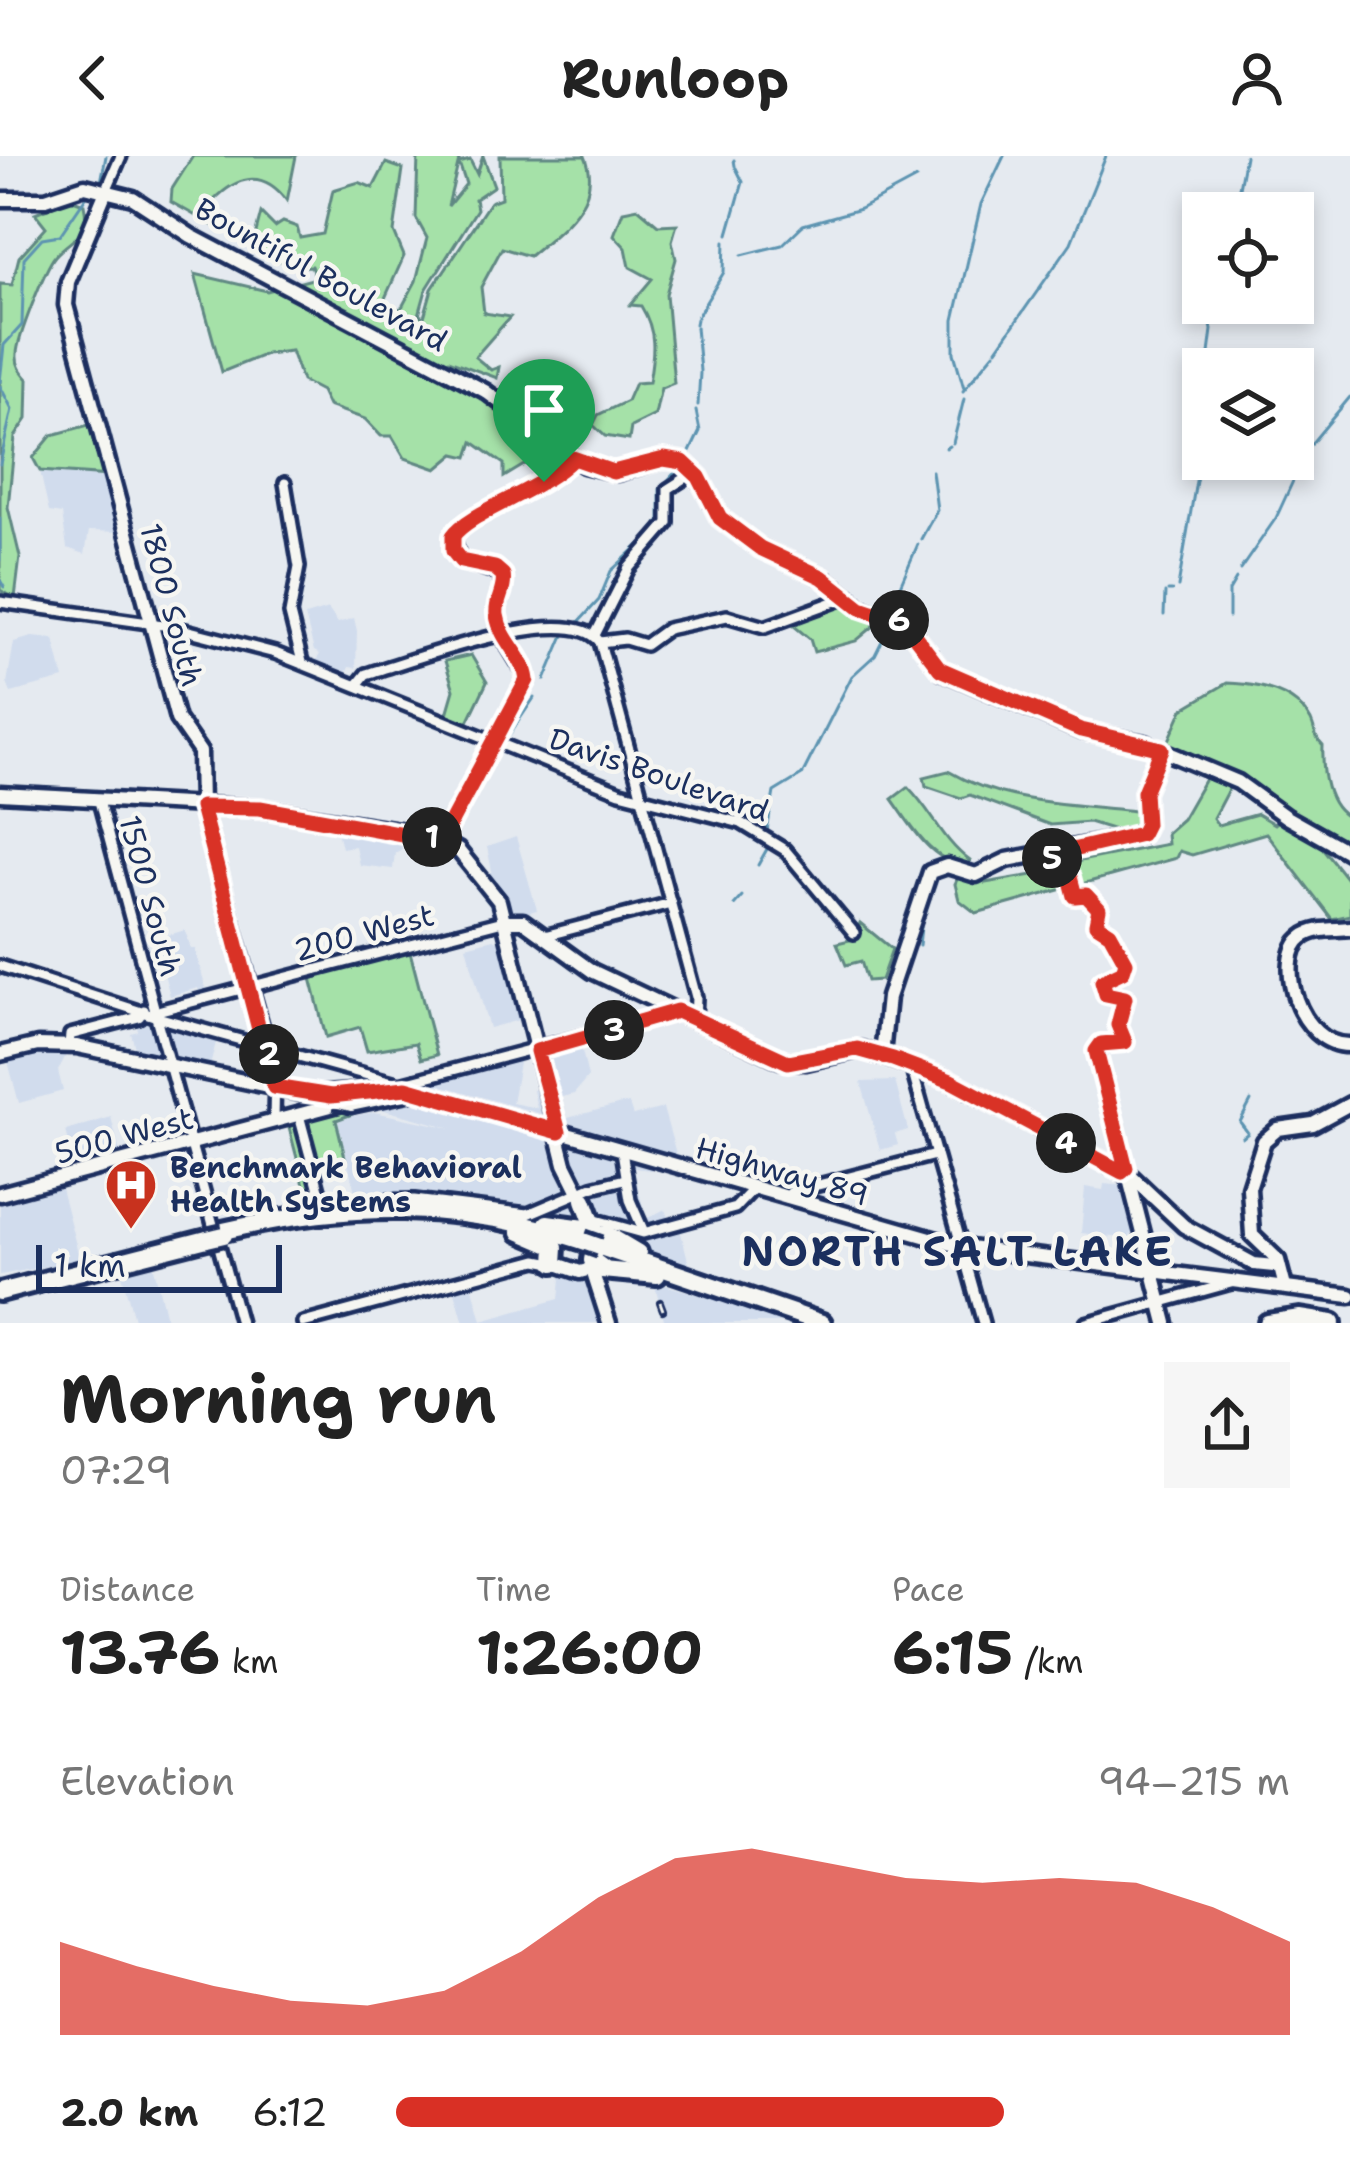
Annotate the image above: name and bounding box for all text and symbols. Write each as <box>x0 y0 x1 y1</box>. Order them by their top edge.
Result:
text: Runloop <box>561 42 789 114</box>
icon: back <box>60 45 126 111</box>
icon: person <box>1224 45 1290 111</box>
street label: Bountiful Boulevard <box>188 188 455 361</box>
map controls <box>1182 192 1314 480</box>
button: locate <box>1182 192 1314 324</box>
button: layers <box>1182 348 1314 480</box>
pin <box>493 359 595 482</box>
icon: arrive <box>511 377 577 443</box>
street label: 1800 South <box>130 519 213 691</box>
pin: 6 <box>869 590 929 650</box>
text: 6 <box>887 597 911 642</box>
street label: Davis Boulevard <box>544 718 775 831</box>
pin: 1 <box>402 807 462 867</box>
street label: 1500 South <box>109 811 192 981</box>
text: 1 <box>424 814 440 859</box>
pin: 5 <box>1022 828 1082 888</box>
text: 5 <box>1042 835 1062 880</box>
street label: 200 West <box>289 894 439 971</box>
pin: 3 <box>584 1000 644 1060</box>
text: 3 <box>602 1007 626 1052</box>
pin: 2 <box>239 1024 299 1084</box>
text: 2 <box>257 1031 281 1076</box>
street label: 500 West <box>50 1097 198 1174</box>
pin: 4 <box>1036 1113 1096 1173</box>
text: 4 <box>1054 1120 1078 1165</box>
street label: Highway 89 <box>691 1127 873 1216</box>
place label: Benchmark Behavioral Health Systems <box>170 1147 522 1222</box>
hospital icon: Benchmark Behavioral Health Systems <box>103 1157 159 1231</box>
district label: NORTH SALT LAKE <box>741 1223 1175 1279</box>
scale bar <box>36 1239 282 1292</box>
text: 1 km <box>54 1243 126 1288</box>
text: Morning run <box>60 1355 496 1443</box>
button: share <box>1164 1362 1290 1488</box>
text: 07:29 <box>60 1444 172 1496</box>
text: Distance <box>60 1567 195 1612</box>
text: Time <box>476 1567 552 1612</box>
text: Pace <box>892 1567 965 1612</box>
text: 13.76 <box>60 1612 220 1692</box>
text: 1:26:00 <box>476 1612 703 1692</box>
text: 6:15 <box>892 1612 1013 1692</box>
text: km <box>220 1639 278 1684</box>
text: /km <box>1013 1639 1083 1684</box>
text: Elevation <box>60 1755 235 1807</box>
text: 94–215 m <box>1098 1755 1290 1807</box>
text: 2.0 km <box>60 2086 198 2138</box>
text: 6:12 <box>252 2086 327 2138</box>

